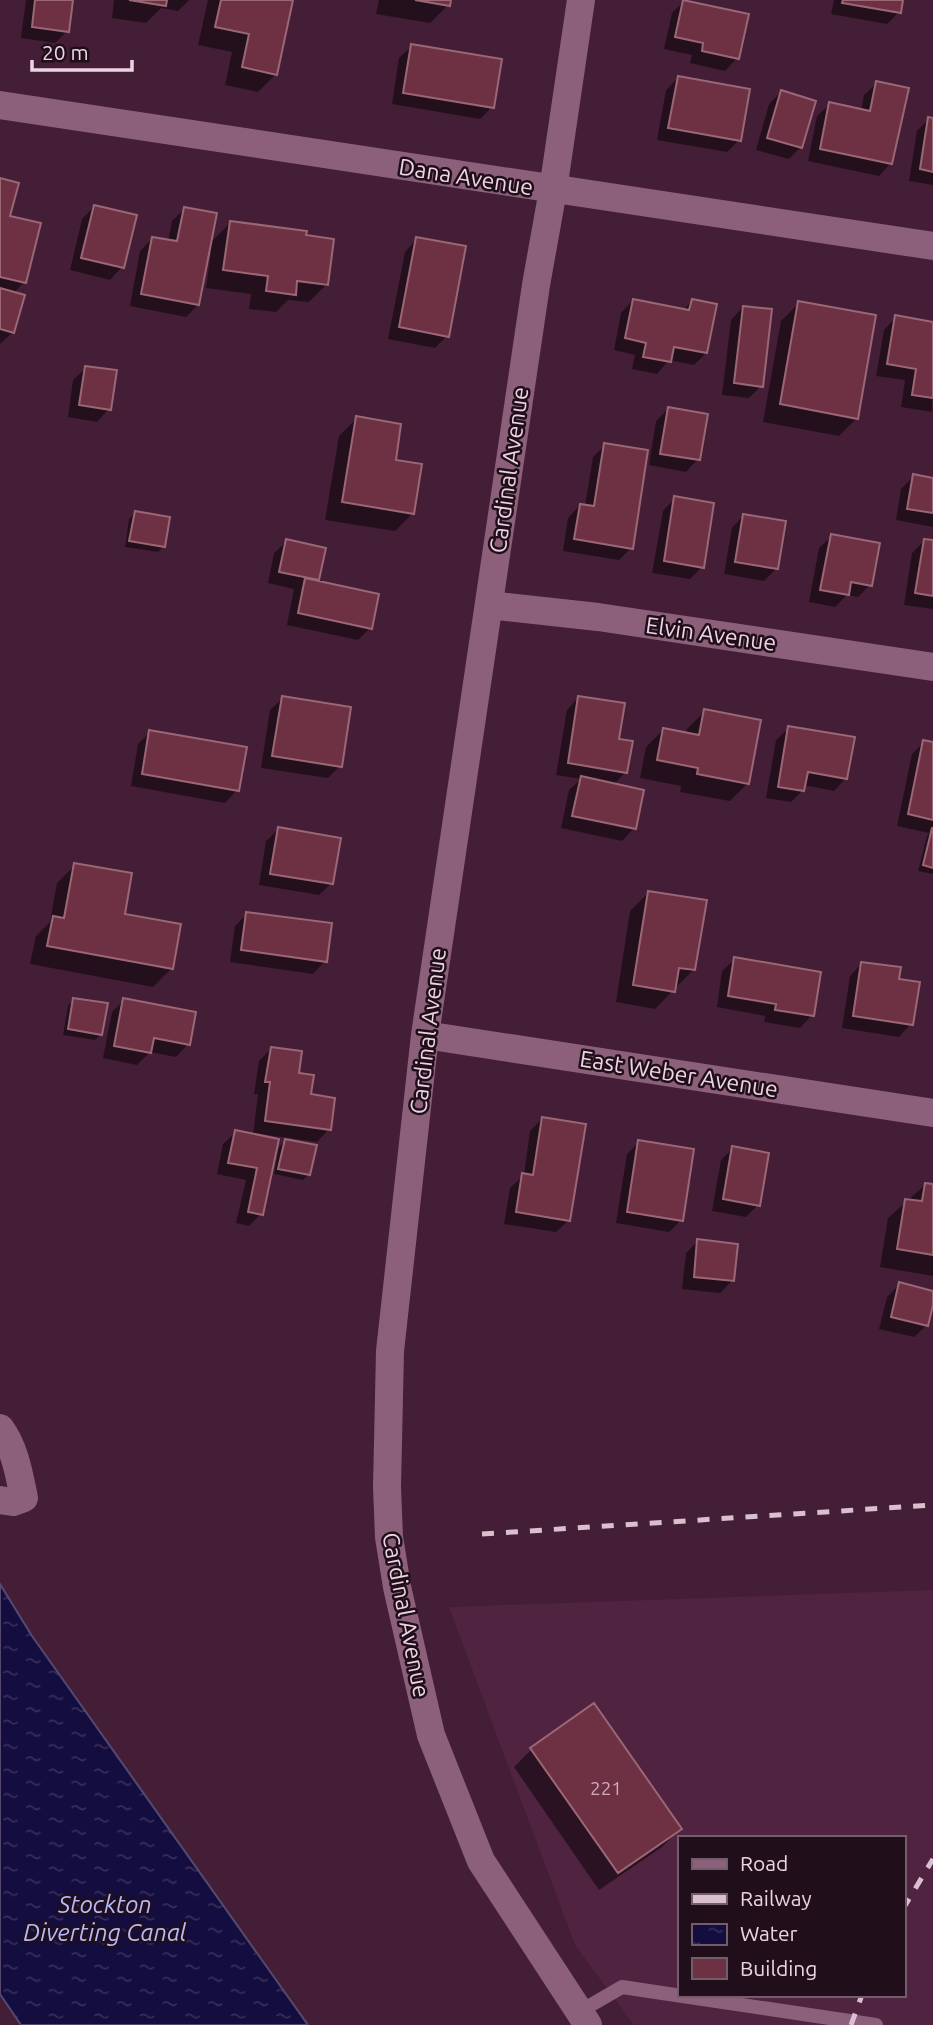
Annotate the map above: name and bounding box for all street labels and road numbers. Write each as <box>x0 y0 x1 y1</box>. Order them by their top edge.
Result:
street label: Dana Avenue <box>397 154 535 199</box>
street label: Cardinal Avenue <box>484 385 533 555</box>
street label: Elvin Avenue <box>644 612 778 655</box>
street label: Cardinal Avenue <box>405 946 450 1116</box>
street label: East Weber Avenue <box>578 1045 780 1102</box>
street label: Cardinal Avenue <box>378 1530 435 1699</box>

